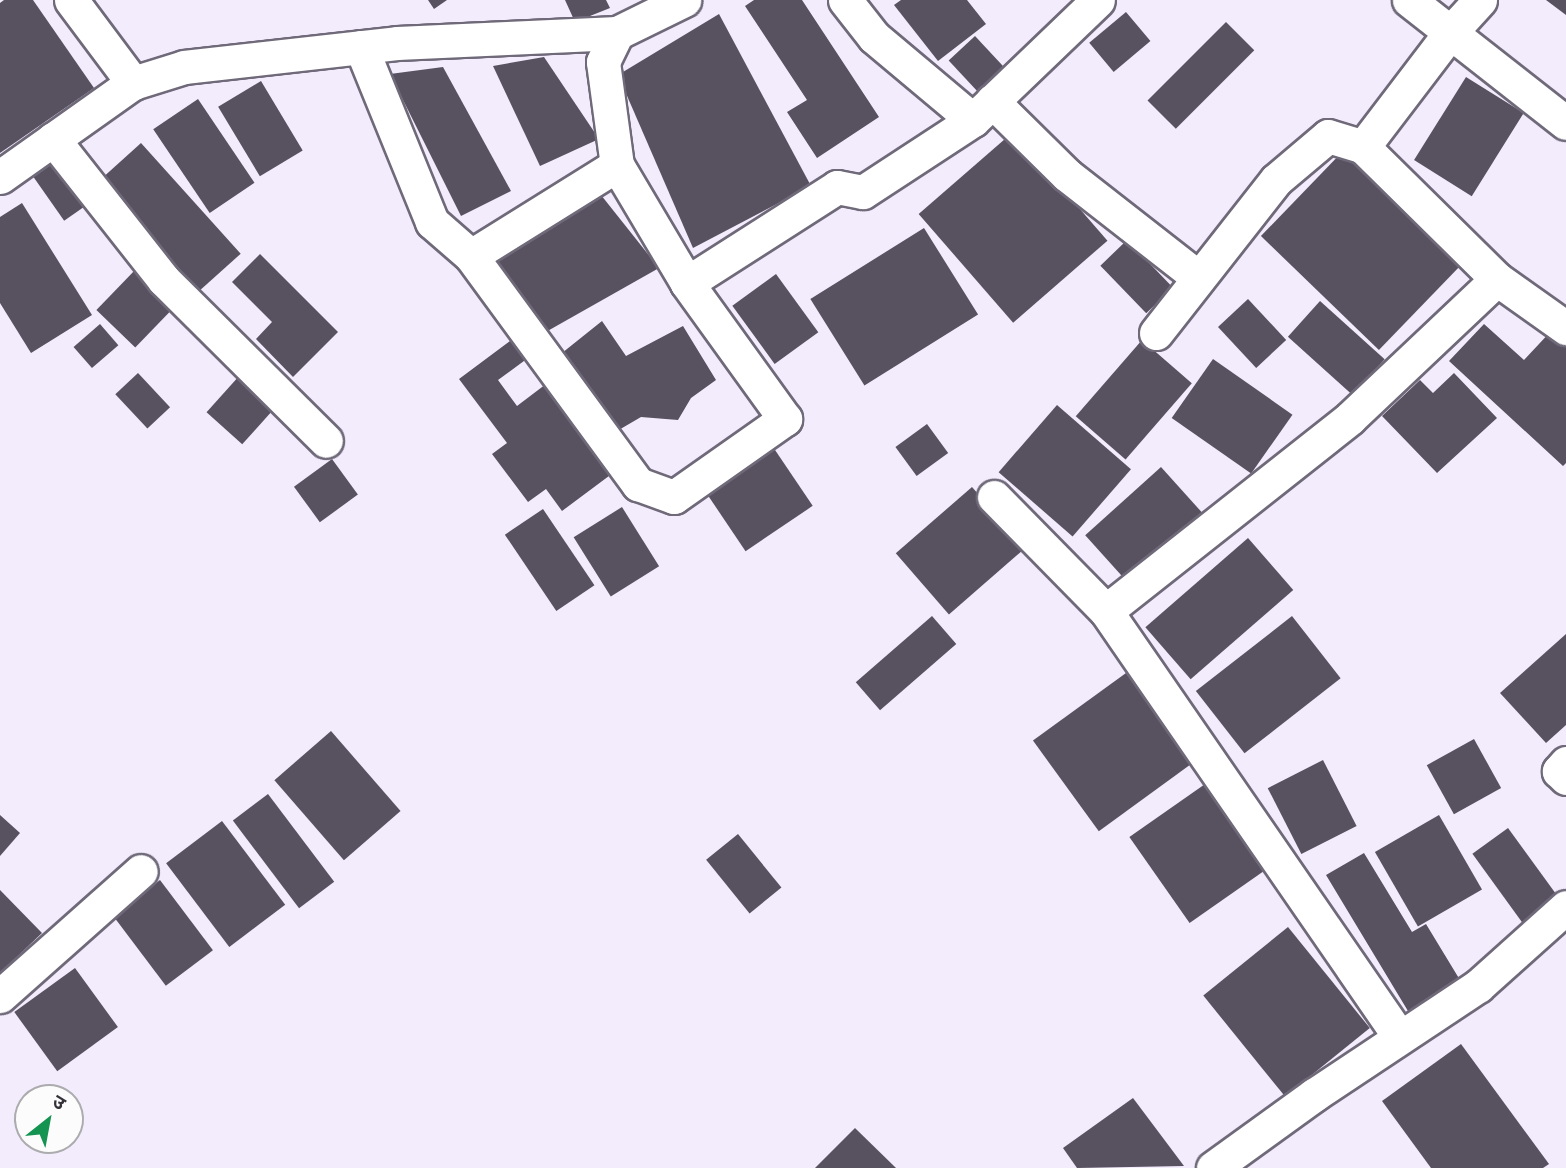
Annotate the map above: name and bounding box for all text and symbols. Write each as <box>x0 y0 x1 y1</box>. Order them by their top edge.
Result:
north arrow <box>14 1084 84 1154</box>
text: उ <box>48 1090 70 1115</box>

